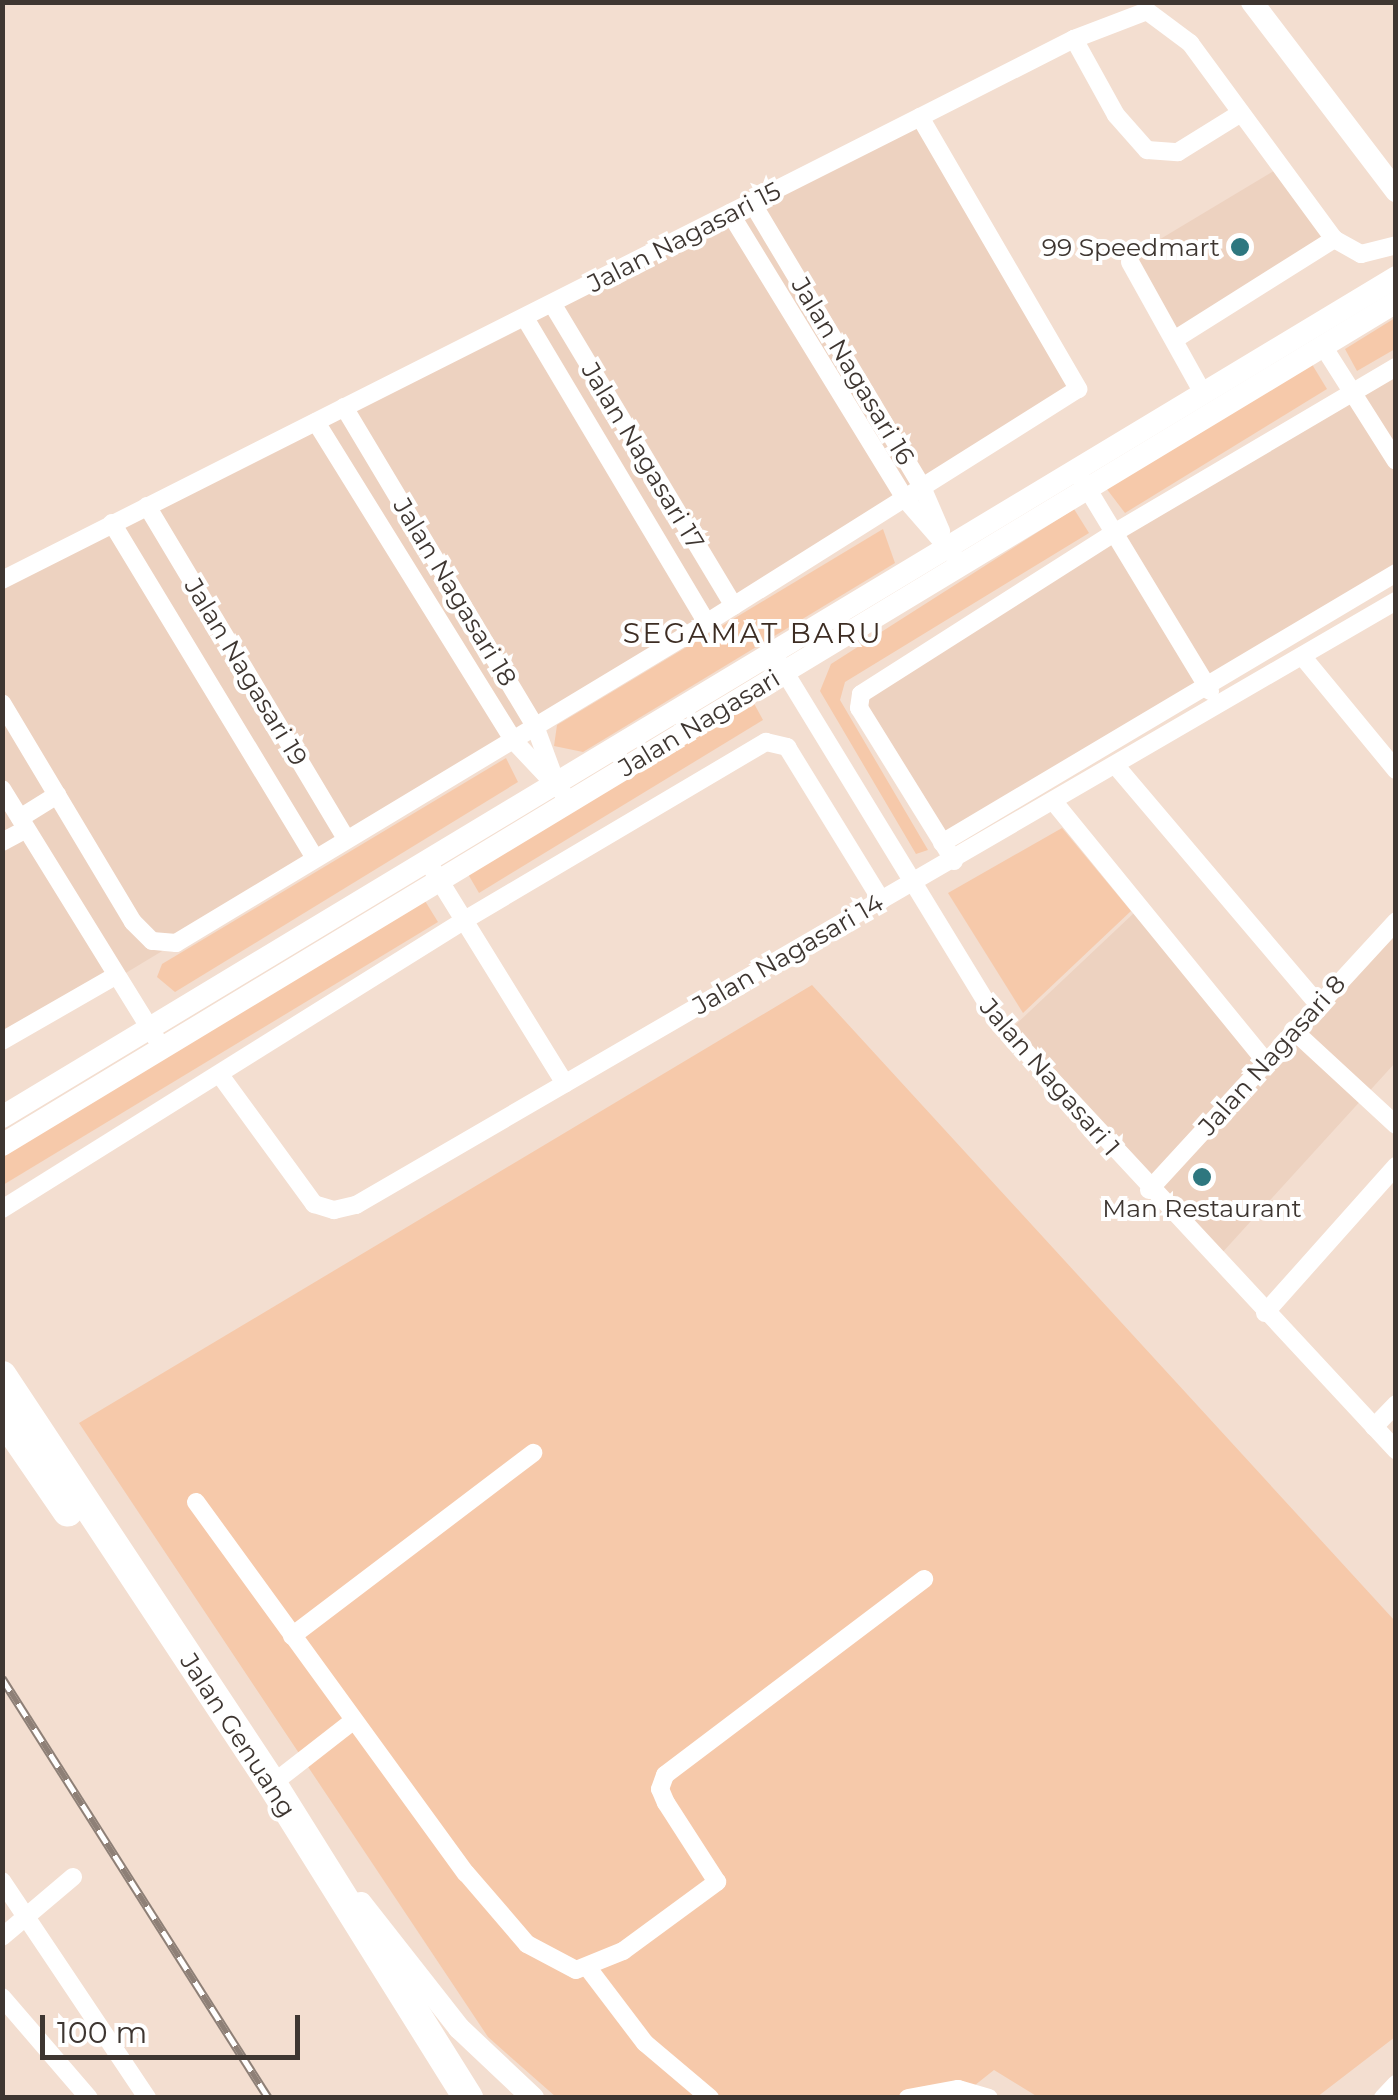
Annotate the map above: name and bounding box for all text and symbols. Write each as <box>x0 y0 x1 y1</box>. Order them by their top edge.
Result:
street label: Jalan Nagasari 15 <box>583 175 785 299</box>
place label: 99 Speedmart <box>1042 232 1220 262</box>
marker: 99 Speedmart <box>1229 236 1251 258</box>
street label: Jalan Nagasari 16 <box>785 272 921 470</box>
street label: Jalan Nagasari 17 <box>575 357 711 555</box>
street label: Jalan Nagasari 18 <box>387 492 523 692</box>
street label: Jalan Nagasari 19 <box>178 573 314 771</box>
district label: SEGAMAT BARU <box>623 616 883 650</box>
street label: Jalan Nagasari <box>613 663 785 783</box>
street label: Jalan Nagasari 14 <box>688 887 888 1021</box>
street label: Jalan Nagasari 8 <box>1192 969 1352 1141</box>
street label: Jalan Nagasari 1 <box>974 992 1126 1162</box>
marker: Man Restaurant <box>1191 1166 1213 1188</box>
place label: Man Restaurant <box>1102 1193 1302 1223</box>
street label: Jalan Genuang <box>174 1648 302 1822</box>
scale bar <box>45 1995 305 2057</box>
text: 100 m <box>57 2014 147 2051</box>

